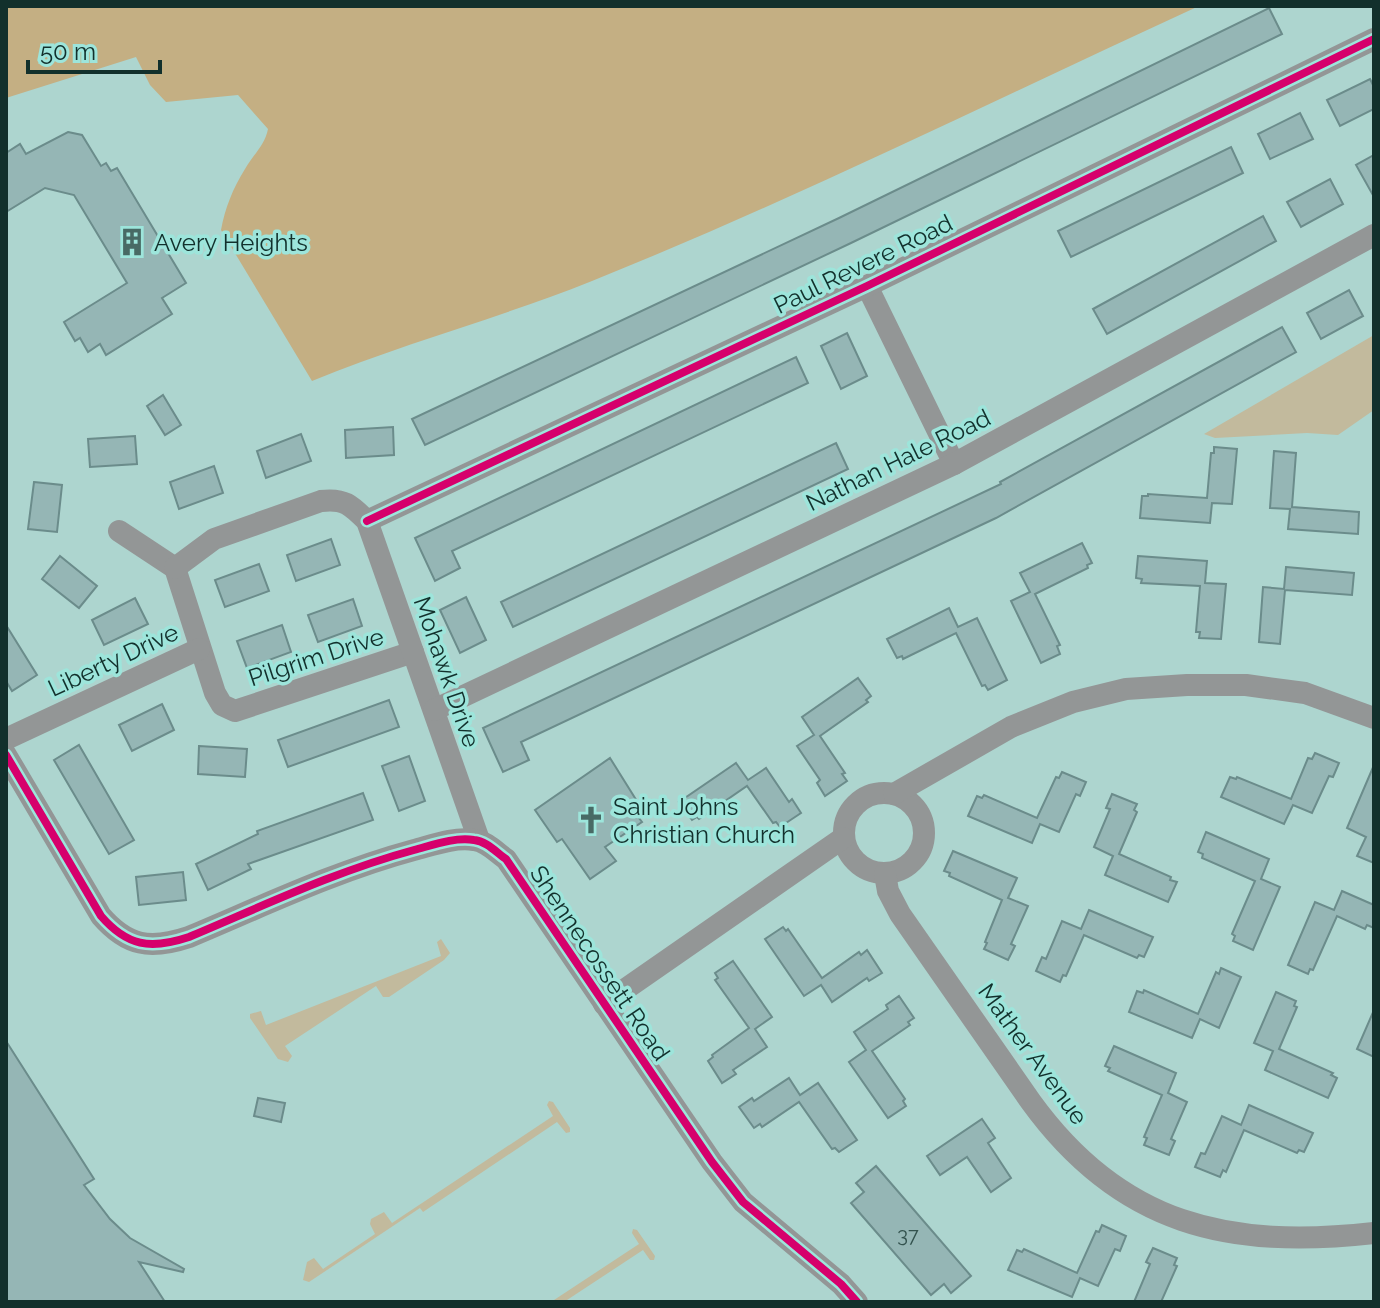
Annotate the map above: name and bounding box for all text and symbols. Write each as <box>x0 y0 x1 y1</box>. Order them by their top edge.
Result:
scale bar <box>28 24 160 74</box>
text: 50 m <box>40 37 96 66</box>
street label: Paul Revere Road <box>769 208 957 320</box>
building icon: Avery Heights <box>117 227 147 257</box>
place label: Avery Heights <box>154 228 308 257</box>
street label: Nathan Hale Road <box>801 403 995 517</box>
street label: Mohawk Drive <box>408 593 486 751</box>
street label: Liberty Drive <box>43 617 183 703</box>
street label: Pilgrim Drive <box>245 621 387 693</box>
place label: Saint Johns Christian Church <box>613 792 795 849</box>
church icon: Saint Johns Christian Church <box>576 805 606 835</box>
street label: Shennecossett Road <box>524 860 676 1066</box>
street label: Mather Avenue <box>972 978 1094 1130</box>
house number: 37 <box>897 1223 919 1247</box>

